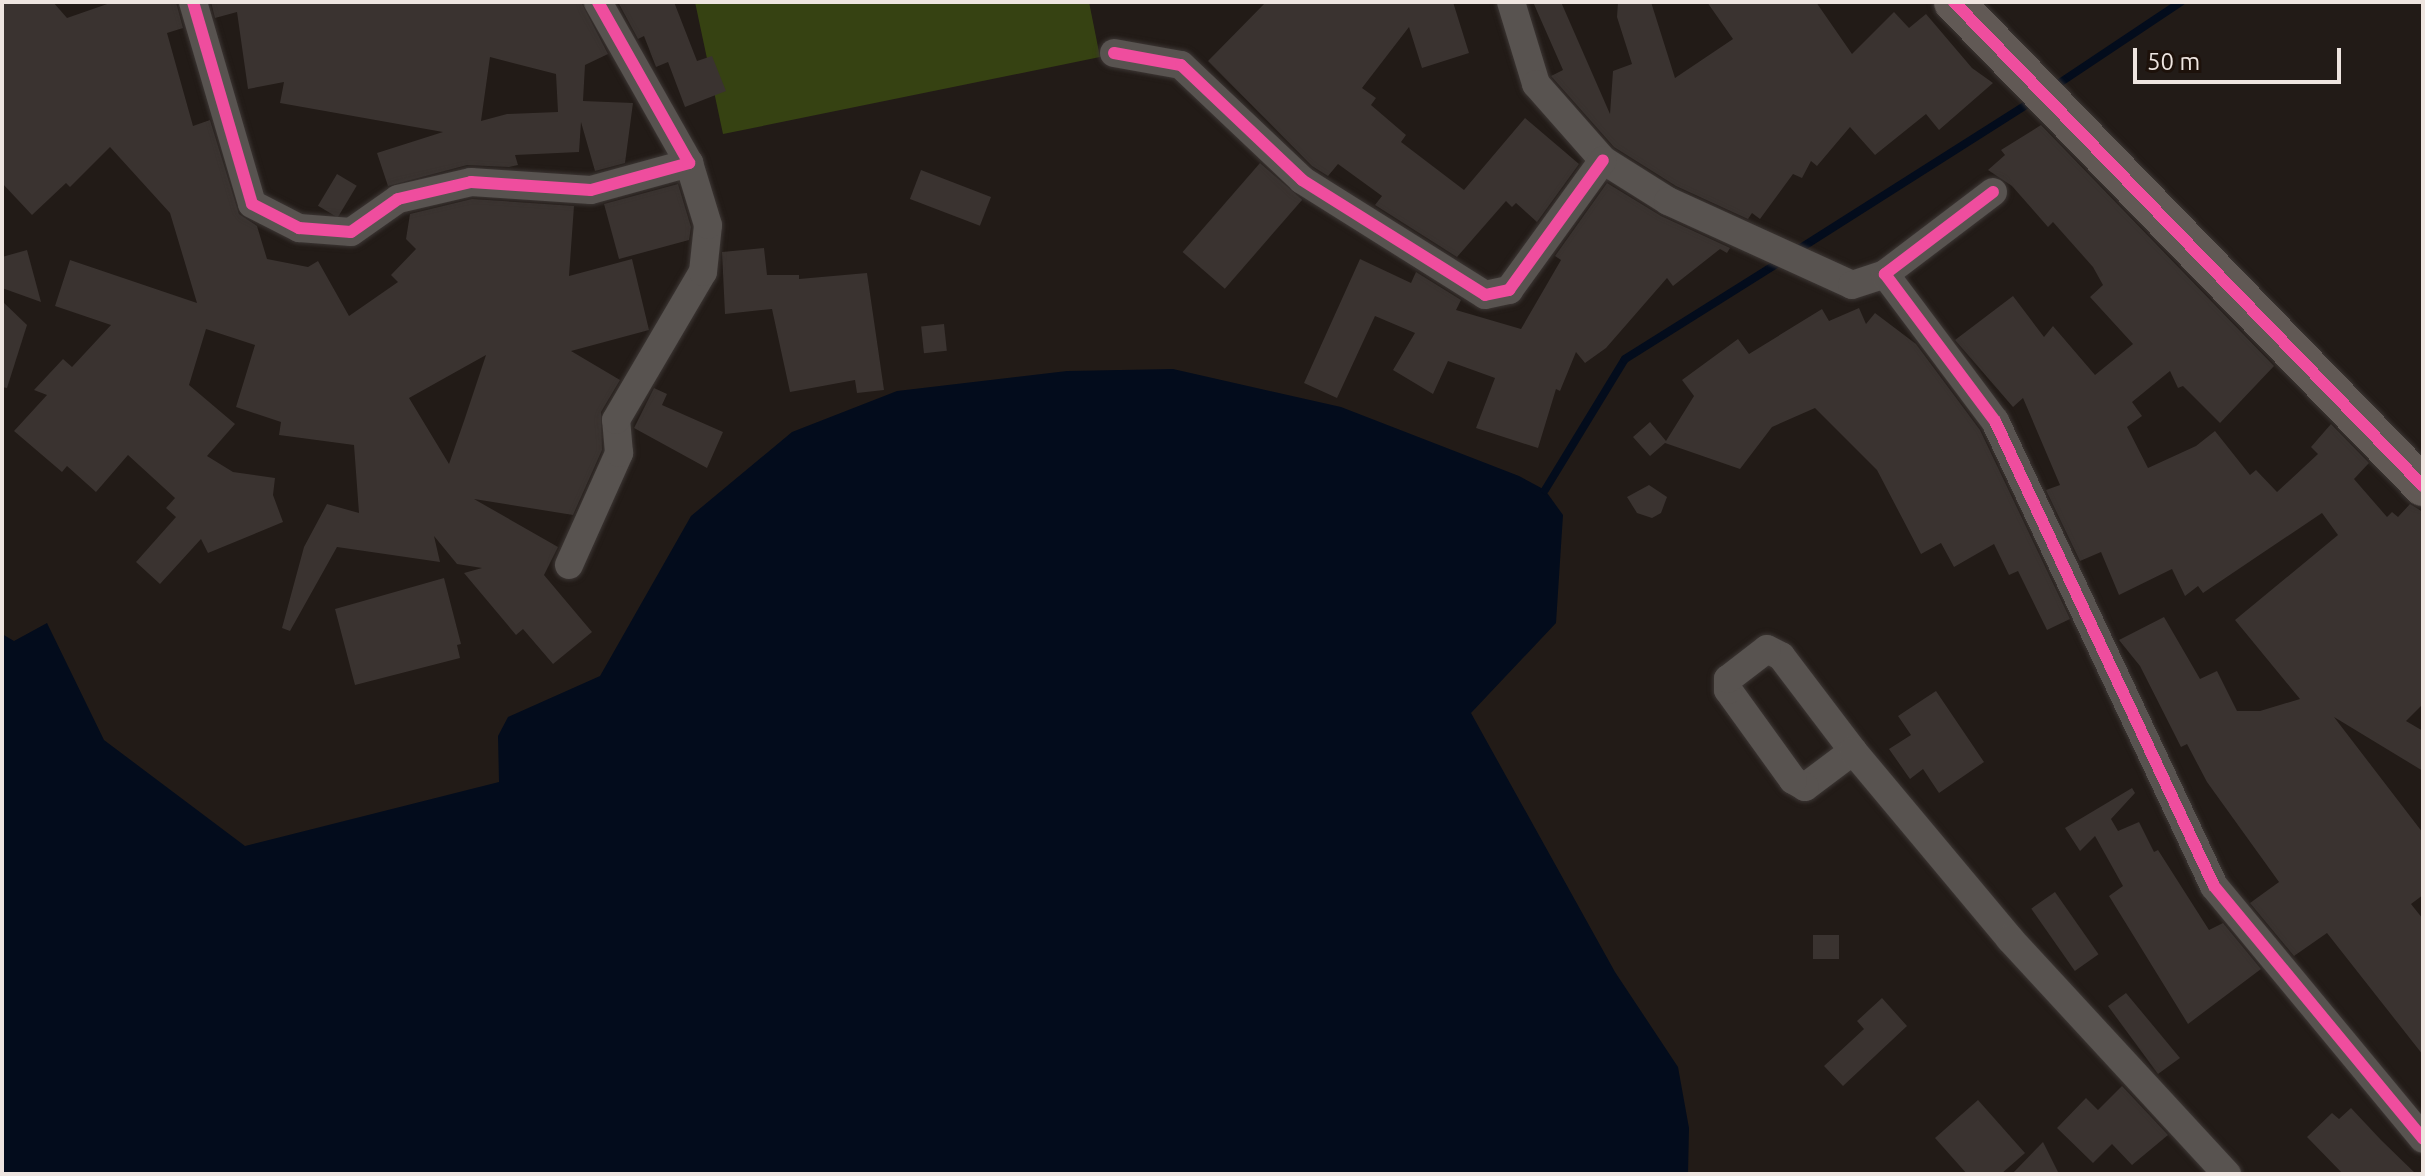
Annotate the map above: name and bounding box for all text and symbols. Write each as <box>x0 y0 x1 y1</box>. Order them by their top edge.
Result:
scale bar <box>2137 32 2345 82</box>
text: 50 m <box>2147 48 2200 75</box>

